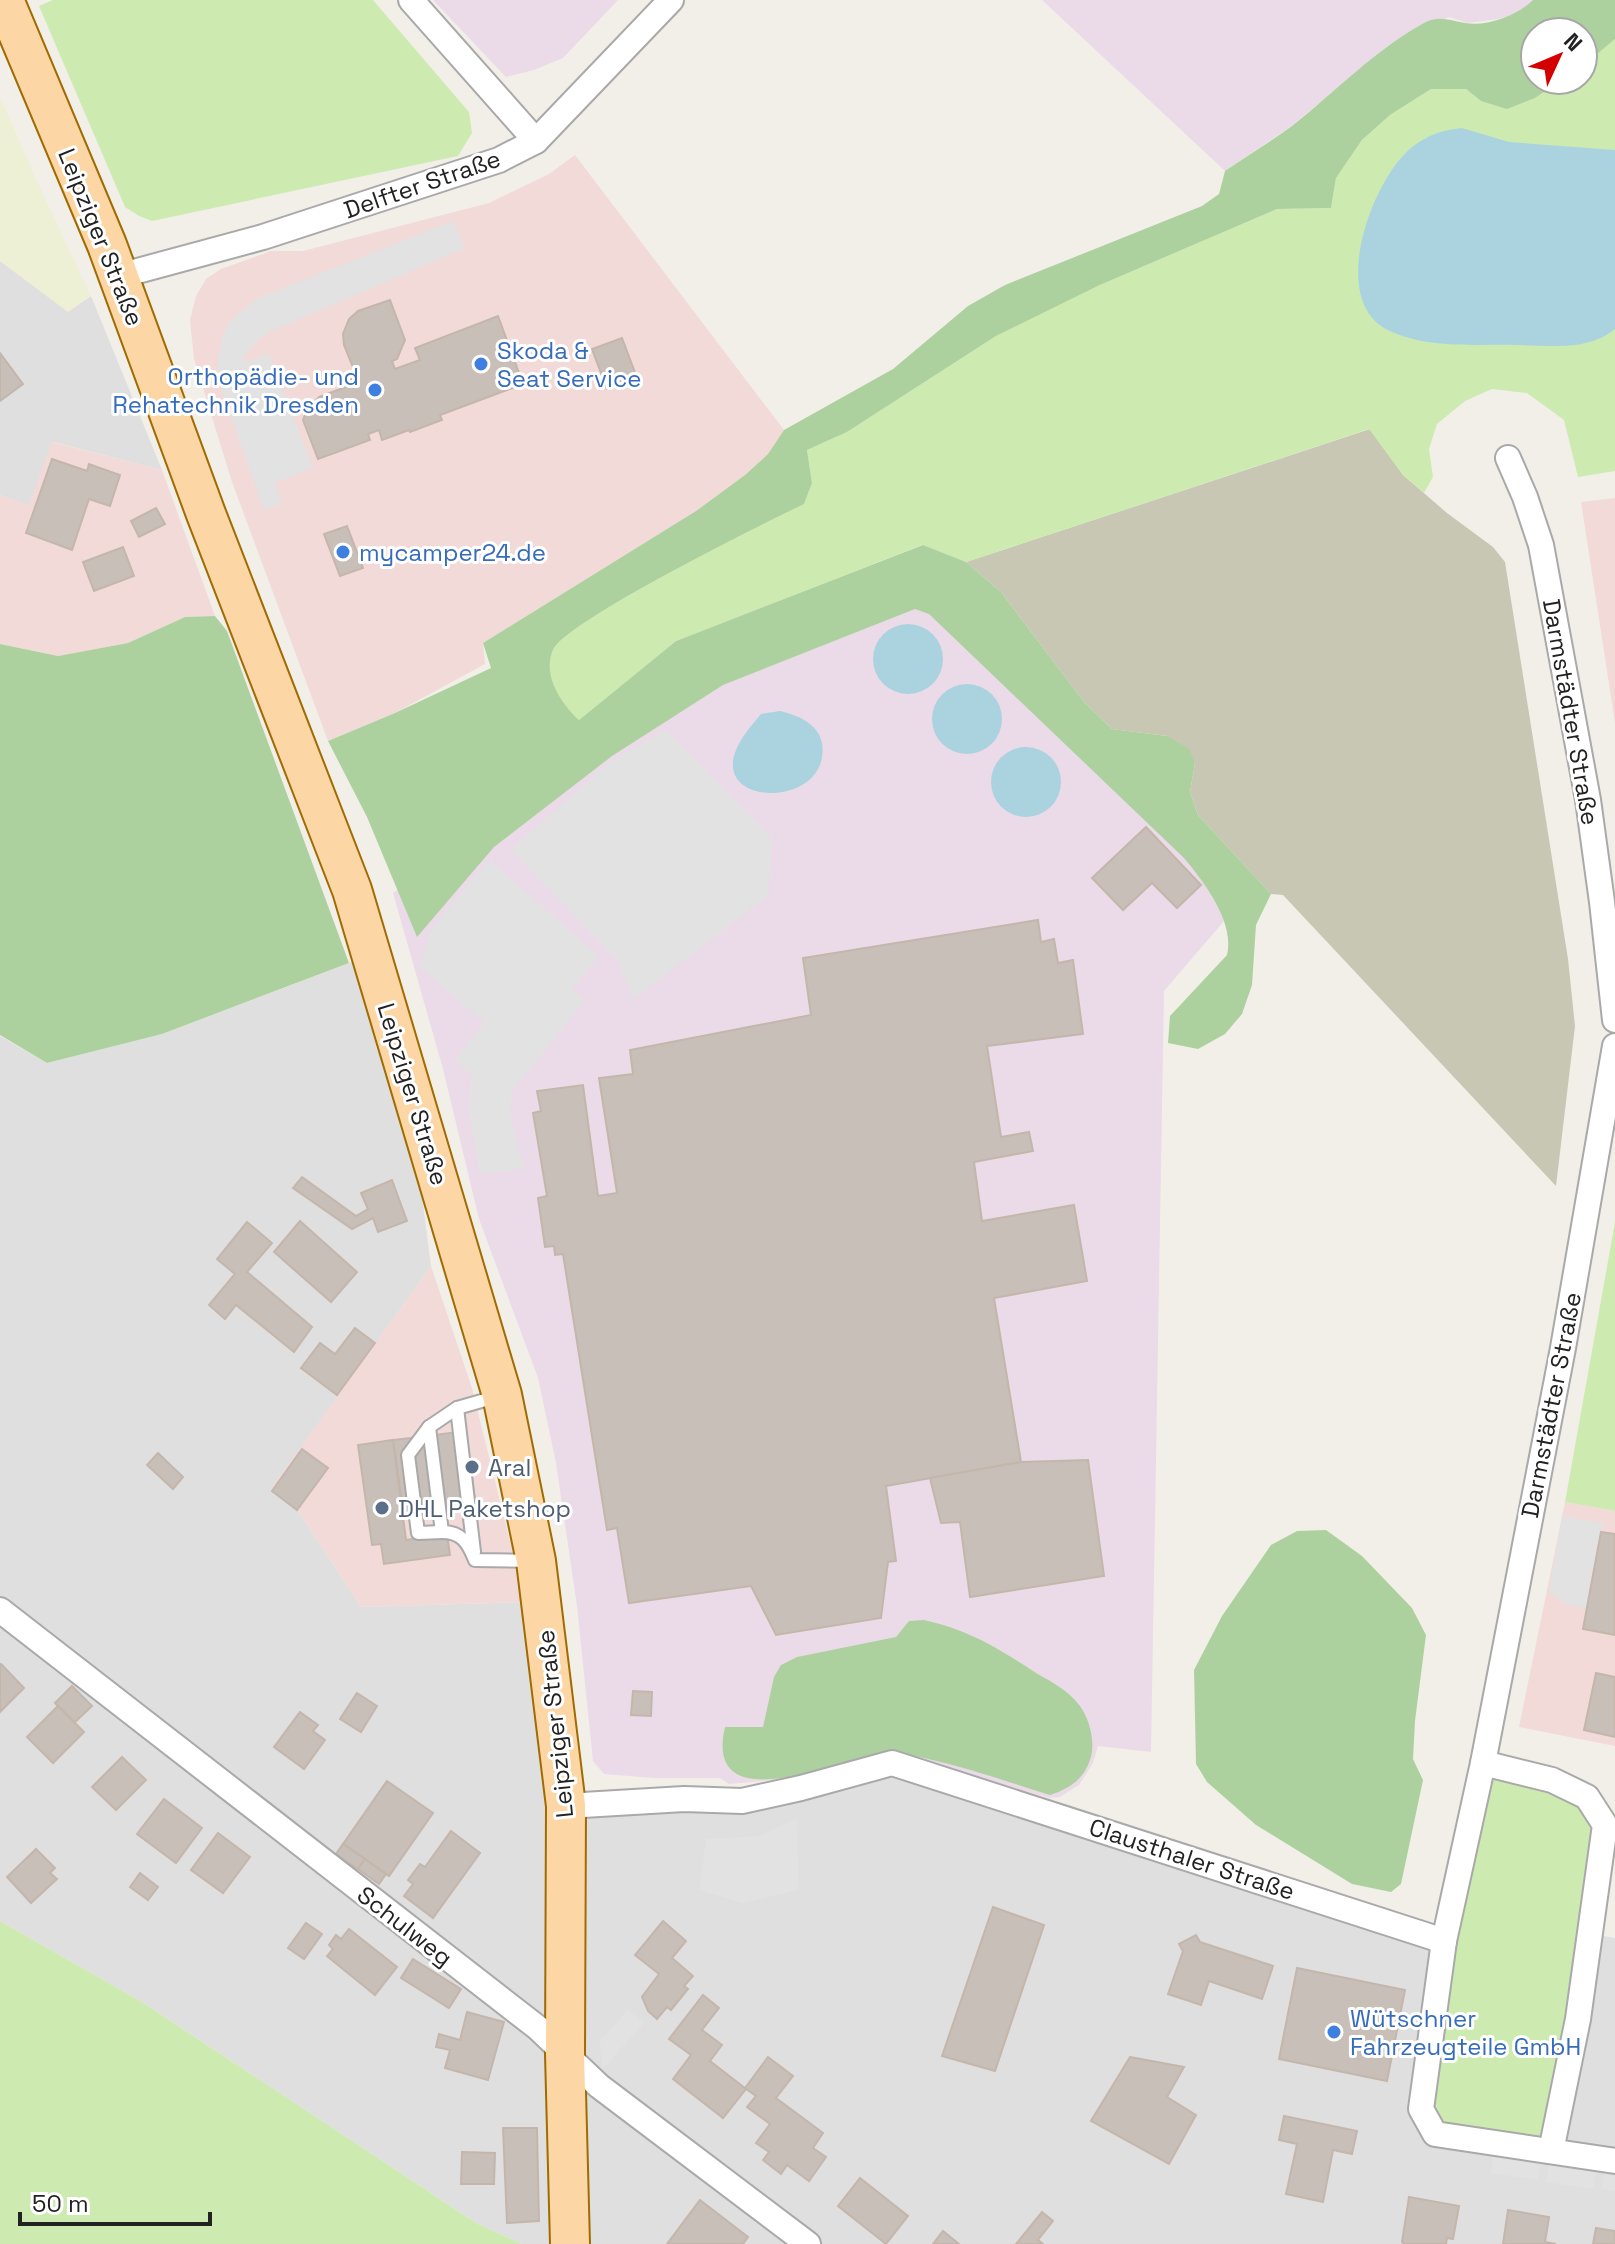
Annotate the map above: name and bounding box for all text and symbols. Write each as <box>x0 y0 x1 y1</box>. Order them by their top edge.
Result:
north arrow <box>1519 16 1599 96</box>
text: N <box>1558 27 1589 57</box>
street label: Delfter Straße <box>340 143 504 225</box>
street label: Leipziger Straße <box>51 144 151 330</box>
place label: Skoda & Seat Service <box>497 335 642 394</box>
marker: Skoda & Seat Service <box>472 355 490 373</box>
place label: Orthopädie- und Rehatechnik Dresden <box>113 361 359 420</box>
marker: Orthopädie- und Rehatechnik Dresden <box>366 381 384 399</box>
place label: mycamper24.de <box>359 537 546 568</box>
marker: mycamper24.de <box>334 543 352 561</box>
street label: Darmstädter Straße <box>1536 596 1606 828</box>
street label: Leipziger Straße <box>371 999 455 1189</box>
street label: Darmstädter Straße <box>1514 1290 1588 1520</box>
place label: Aral <box>488 1452 531 1483</box>
marker: Aral <box>463 1458 481 1476</box>
place label: DHL Paketshop <box>398 1493 571 1524</box>
marker: DHL Paketshop <box>373 1499 391 1517</box>
street label: Leipziger Straße <box>530 1628 580 1820</box>
street label: Clausthaler Straße <box>1085 1811 1299 1907</box>
street label: Schulweg <box>351 1879 459 1973</box>
place label: Wütschner Fahrzeugteile GmbH <box>1350 2003 1581 2062</box>
marker: Wütschner Fahrzeugteile GmbH <box>1325 2023 1343 2041</box>
scale bar <box>20 2176 210 2226</box>
text: 50 m <box>32 2188 89 2219</box>

